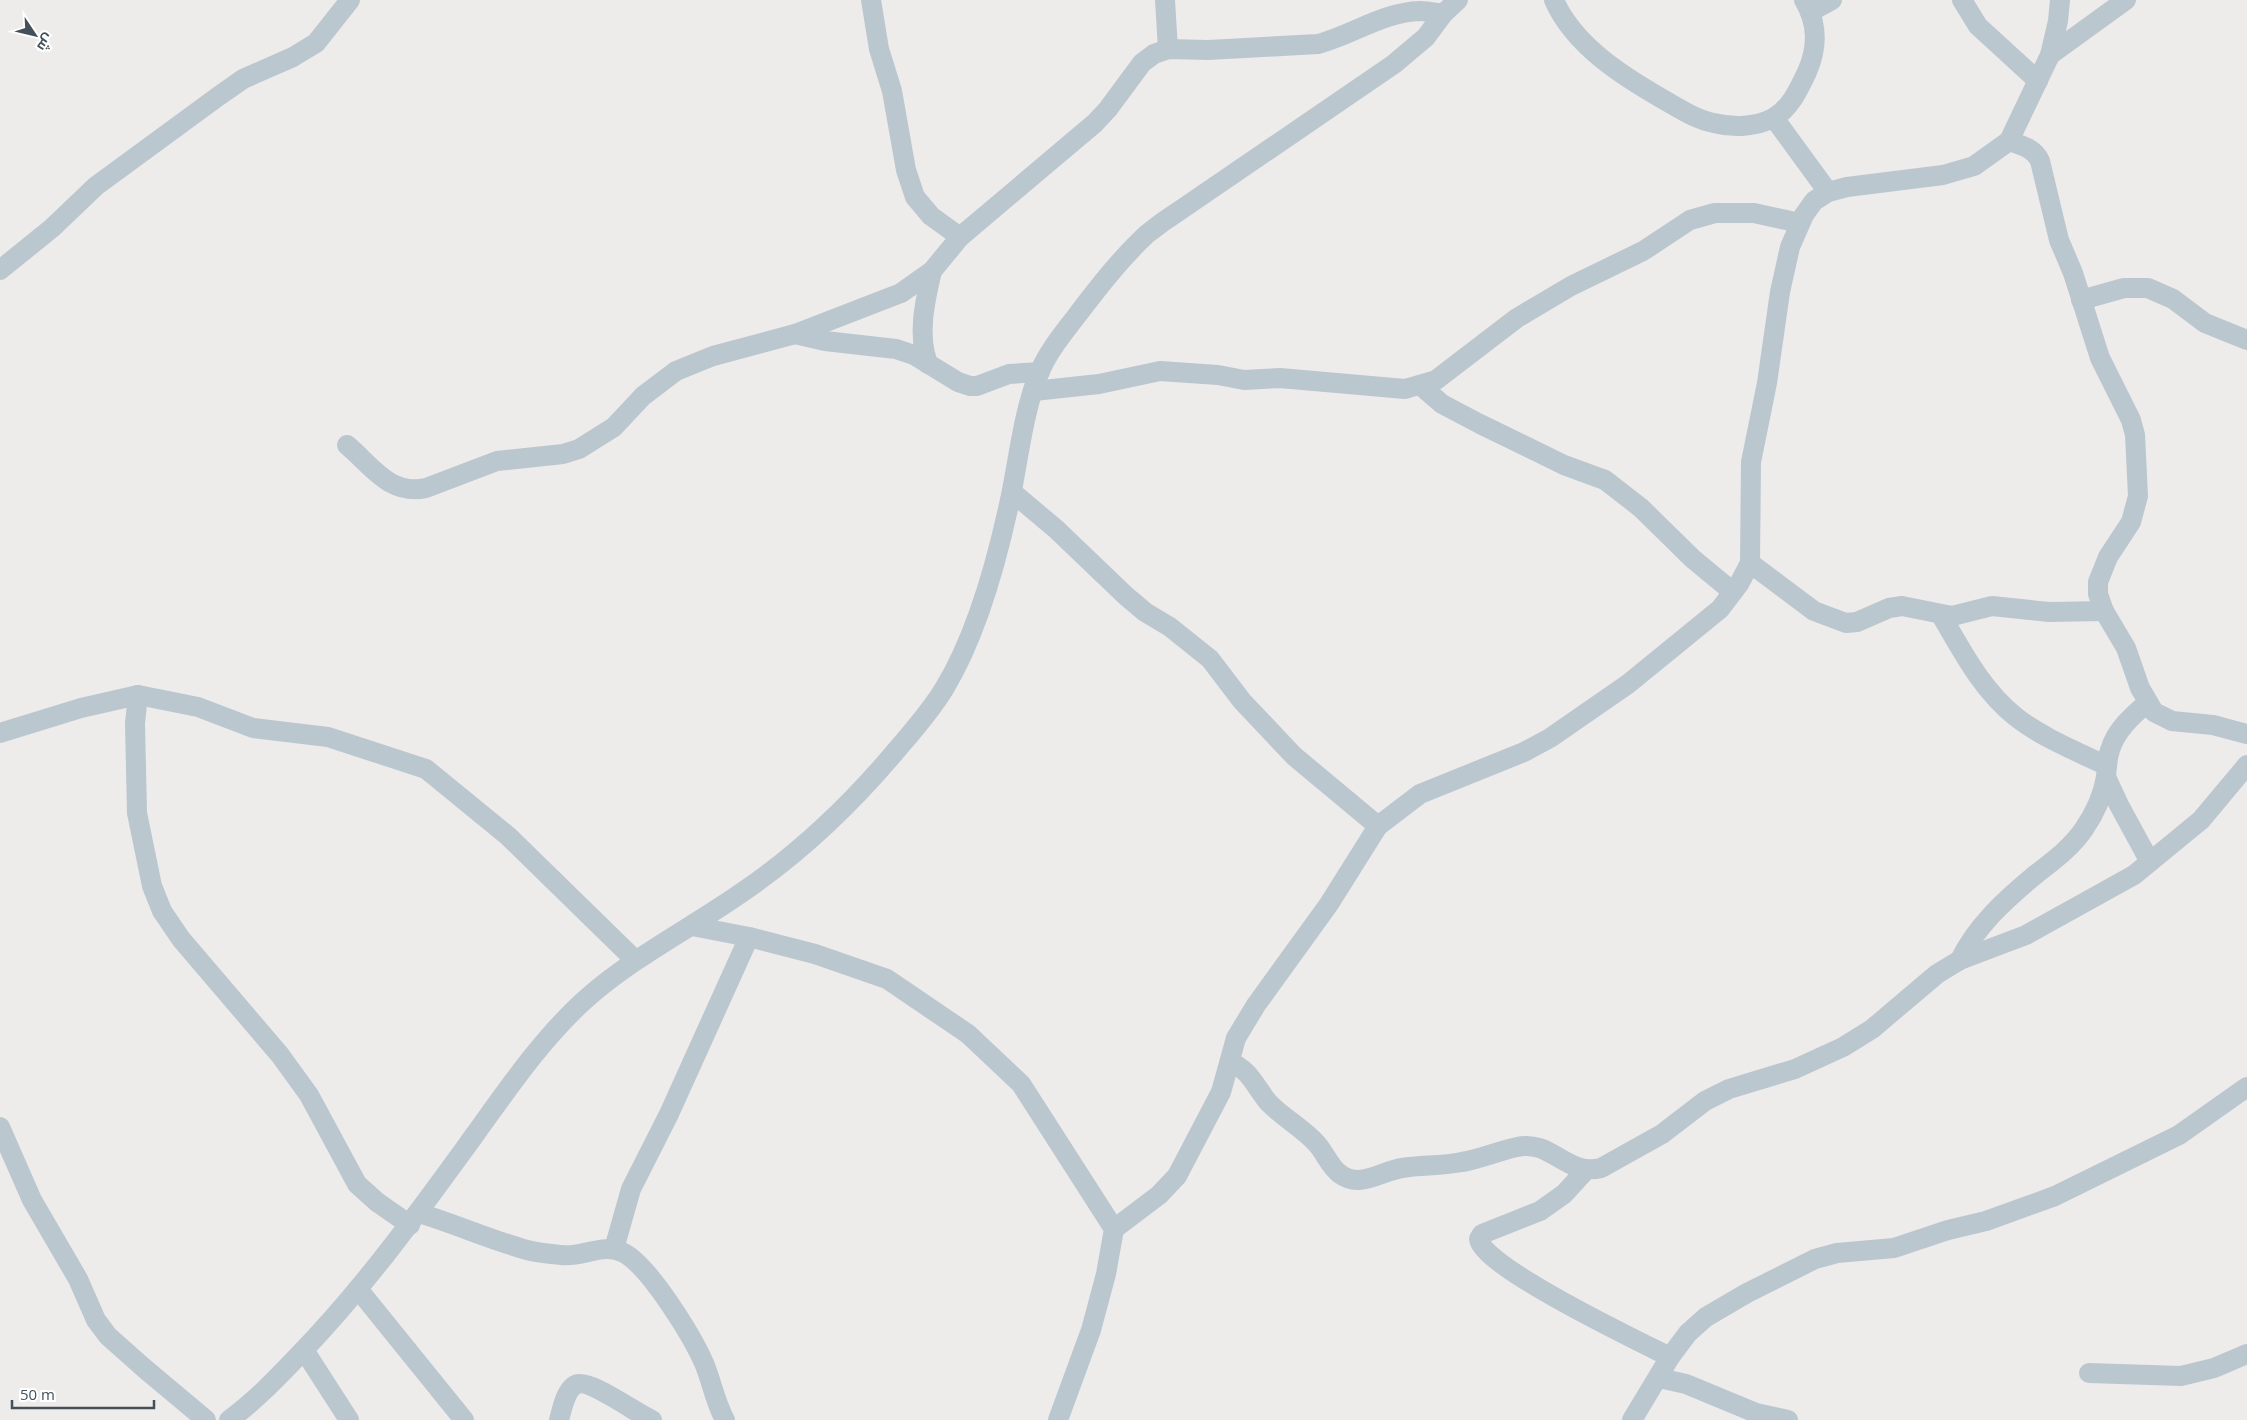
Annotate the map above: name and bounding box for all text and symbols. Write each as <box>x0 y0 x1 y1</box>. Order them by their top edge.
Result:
north arrow <box>10 10 60 60</box>
text: ش <box>33 30 59 56</box>
scale bar <box>12 1378 155 1410</box>
text: 50 m <box>20 1384 55 1404</box>

